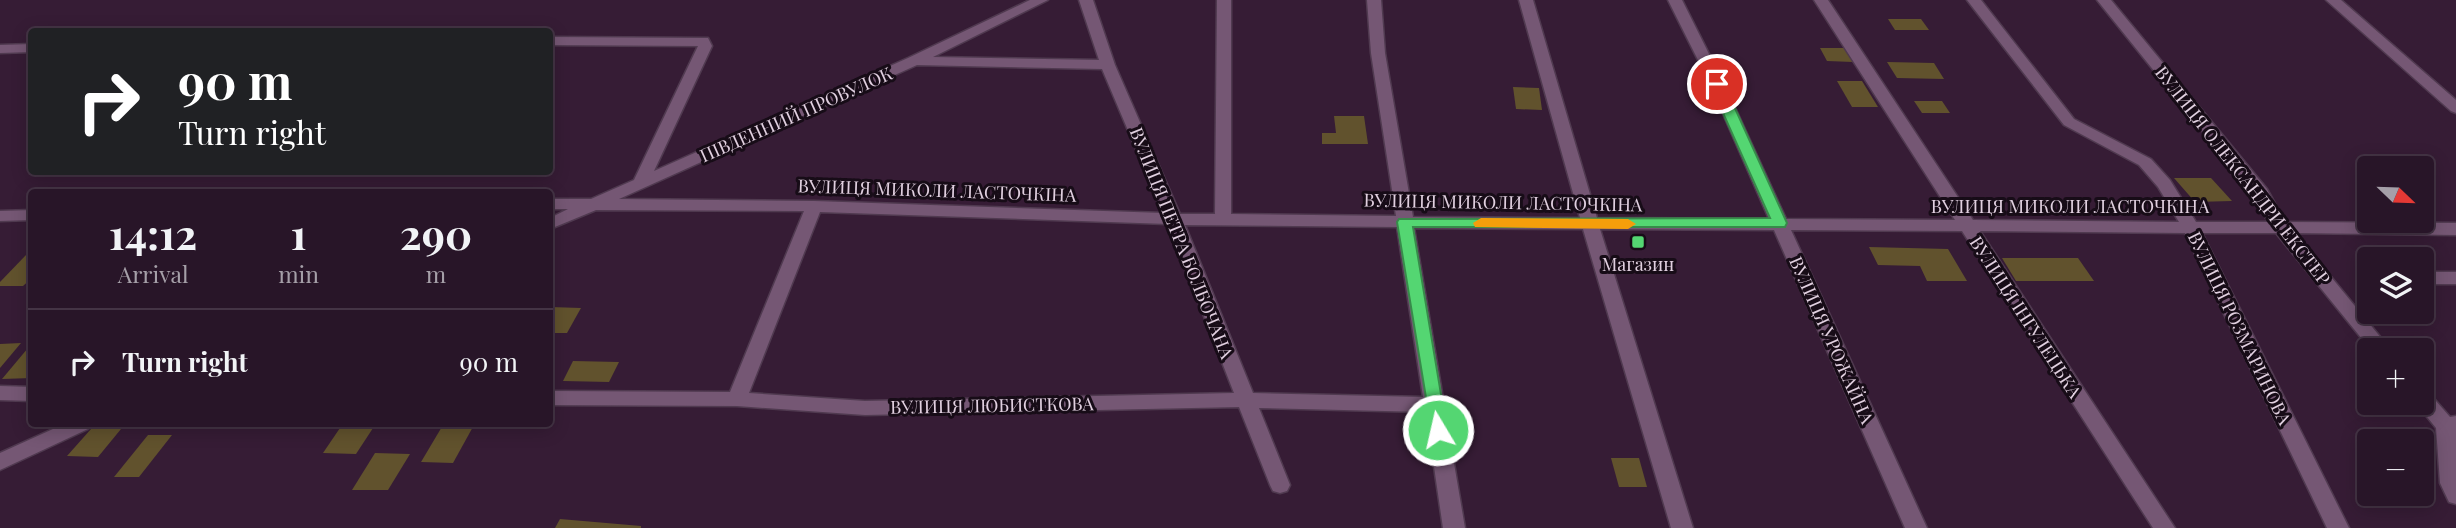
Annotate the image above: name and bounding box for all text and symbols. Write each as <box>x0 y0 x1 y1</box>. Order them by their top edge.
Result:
text: 90 m <box>178 47 292 112</box>
pin <box>1687 54 1747 114</box>
icon: right <box>63 56 154 147</box>
street label: ПІВДЕННИЙ ПРОВУЛОК <box>696 61 896 167</box>
street label: ВУЛИЦЯ ОЛЕКСАНДРИ ЕКСТЕР <box>2150 61 2336 290</box>
icon: arrive <box>1698 65 1736 103</box>
text: Turn right <box>178 110 326 153</box>
street label: ВУЛИЦЯ ПЕТРА БОЛБОЧАНА <box>1125 124 1240 363</box>
north arrow <box>2357 156 2434 233</box>
map controls <box>2357 156 2434 506</box>
street label: ВУЛИЦЯ МИКОЛИ ЛАСТОЧКІНА <box>797 173 1077 207</box>
street label: ВУЛИЦЯ МИКОЛИ ЛАСТОЧКІНА <box>1364 188 1643 216</box>
street label: ВУЛИЦЯ МИКОЛИ ЛАСТОЧКІНА <box>1931 194 2210 218</box>
text: 14:12 <box>109 205 197 261</box>
text: 1 <box>291 205 307 261</box>
text: 290 <box>400 205 472 261</box>
street label: ВУЛИЦЯ РОЗМАРИНОВА <box>2183 227 2298 429</box>
street label: ВУЛИЦЯ ІНГУЛЕЦЬКА <box>1965 231 2088 403</box>
marker: Магазин <box>1630 234 1646 250</box>
button: layers <box>2357 247 2434 324</box>
place label: Магазин <box>1602 252 1674 276</box>
street label: ВУЛИЦЯ УРОЖАЙНА <box>1784 253 1880 428</box>
text: Arrival <box>118 258 188 289</box>
text: min <box>278 258 319 289</box>
text: m <box>426 258 446 289</box>
button: + <box>2357 338 2434 415</box>
icon: right <box>63 343 101 381</box>
text: Turn right <box>122 344 248 379</box>
text: 90 m <box>460 344 518 379</box>
street label: ВУЛИЦЯ ЛЮБИСТКОВА <box>890 391 1095 419</box>
position arrow <box>1401 393 1475 467</box>
button: − <box>2357 429 2434 506</box>

